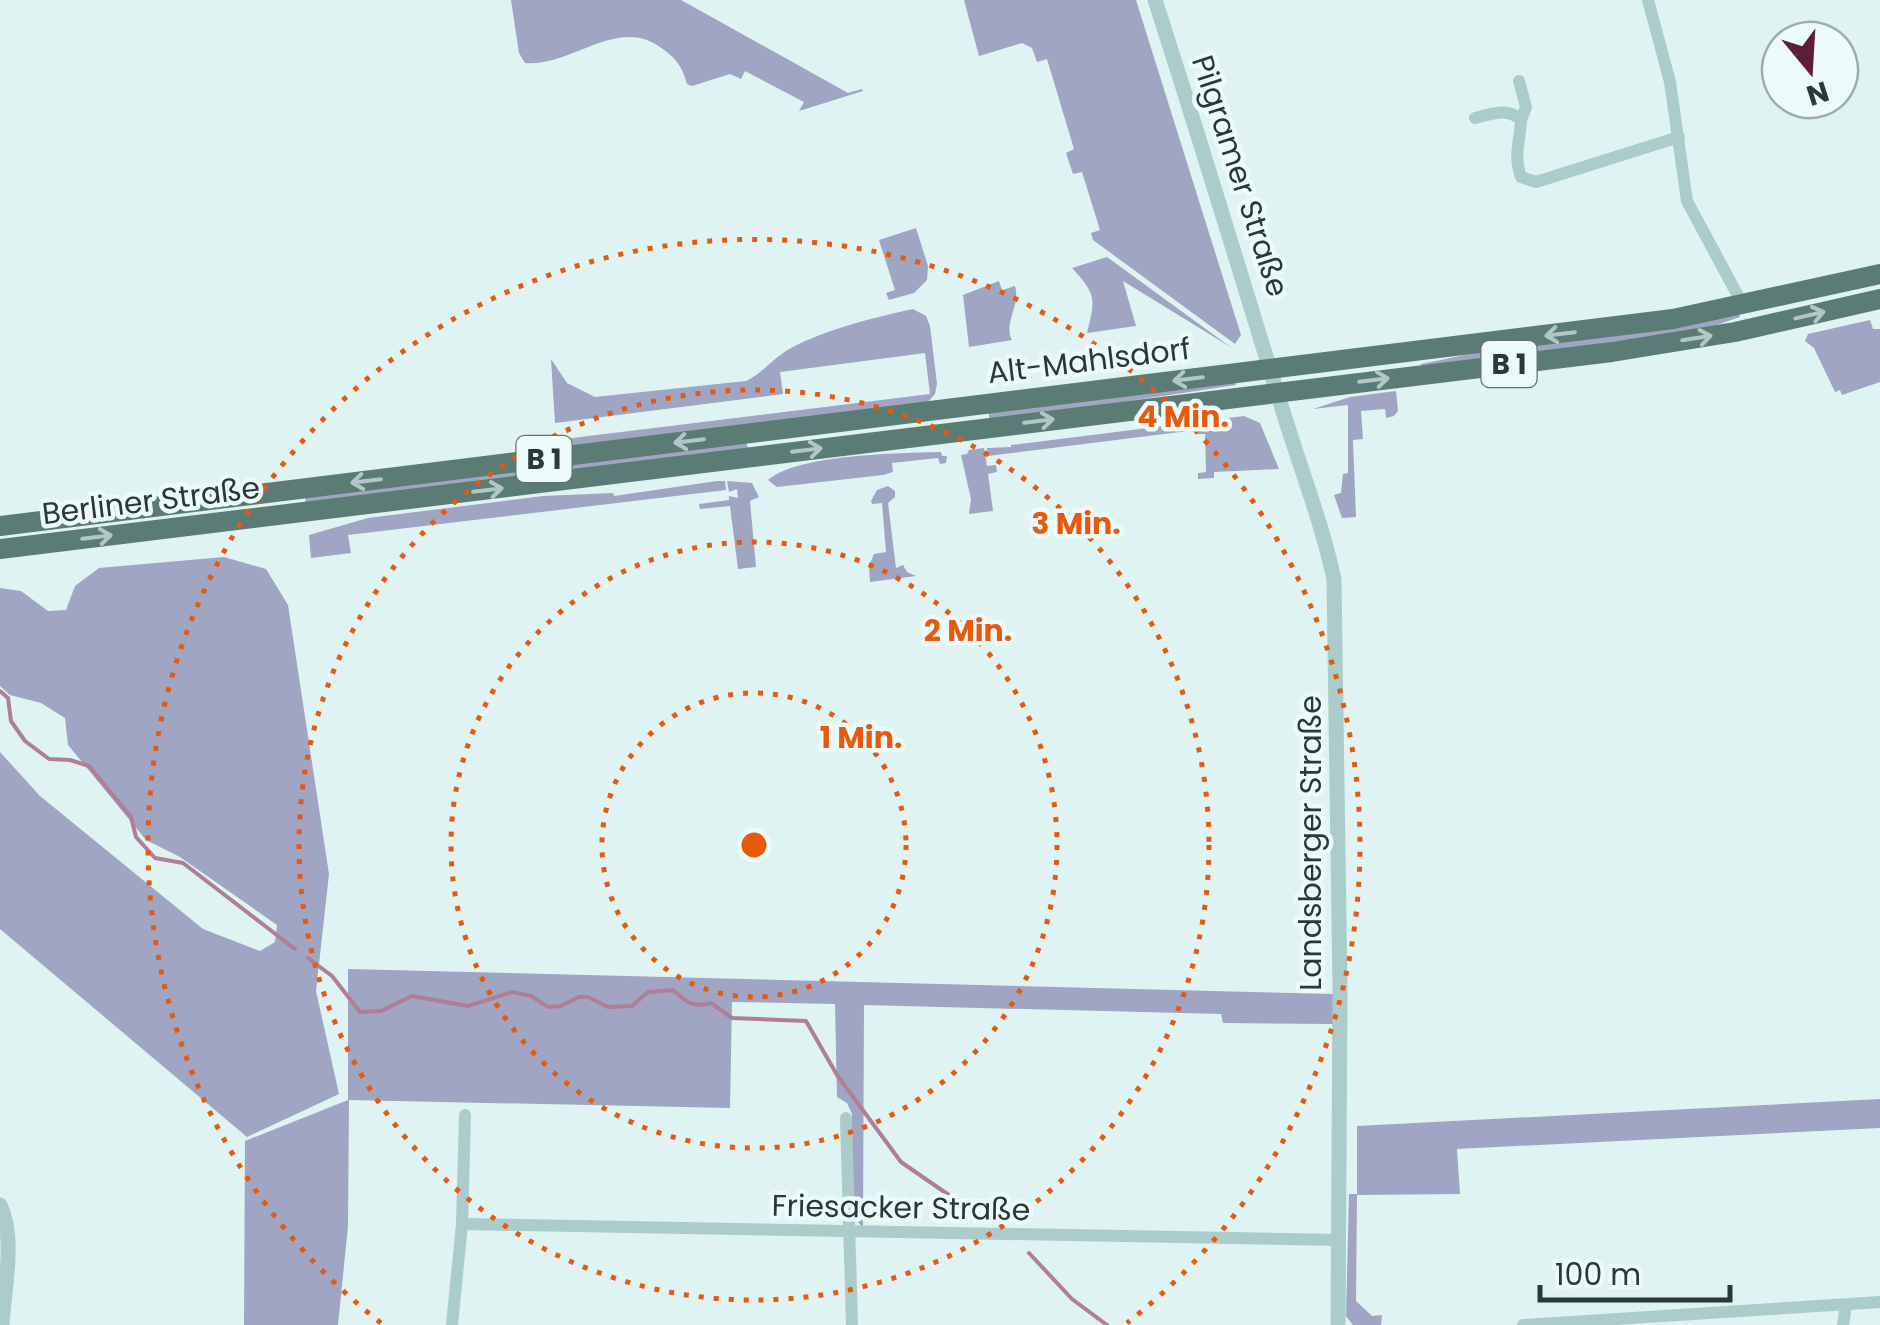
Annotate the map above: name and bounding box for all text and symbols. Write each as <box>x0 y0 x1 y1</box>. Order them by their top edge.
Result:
north arrow <box>1760 20 1860 120</box>
street label: Pilgramer Straße <box>1181 50 1300 302</box>
text: N <box>1802 72 1834 115</box>
one-way arrow <box>1793 305 1825 323</box>
one-way arrow <box>1544 325 1576 344</box>
street label: Alt-Mahlsdorf <box>985 327 1193 394</box>
one-way arrow <box>1680 329 1712 347</box>
road number: B 1 <box>1482 341 1536 387</box>
one-way arrow <box>1172 370 1204 389</box>
one-way arrow <box>1358 370 1390 389</box>
text: 4 Min. <box>1137 395 1229 438</box>
one-way arrow <box>1023 412 1055 430</box>
one-way arrow <box>673 432 706 451</box>
road number: B 1 <box>516 436 572 482</box>
one-way arrow <box>790 440 823 459</box>
street label: Berliner Straße <box>40 466 262 535</box>
one-way arrow <box>351 472 383 491</box>
one-way arrow <box>471 480 504 498</box>
text: 3 Min. <box>1031 502 1121 545</box>
one-way arrow <box>80 528 112 546</box>
text: 2 Min. <box>924 609 1012 652</box>
street label: Landsberger Straße <box>1289 695 1332 991</box>
text: 1 Min. <box>820 716 902 759</box>
centre of rings <box>736 827 772 863</box>
street label: Friesacker Straße <box>771 1184 1031 1231</box>
scale bar <box>1540 1240 1730 1302</box>
text: 100 m <box>1555 1253 1641 1296</box>

